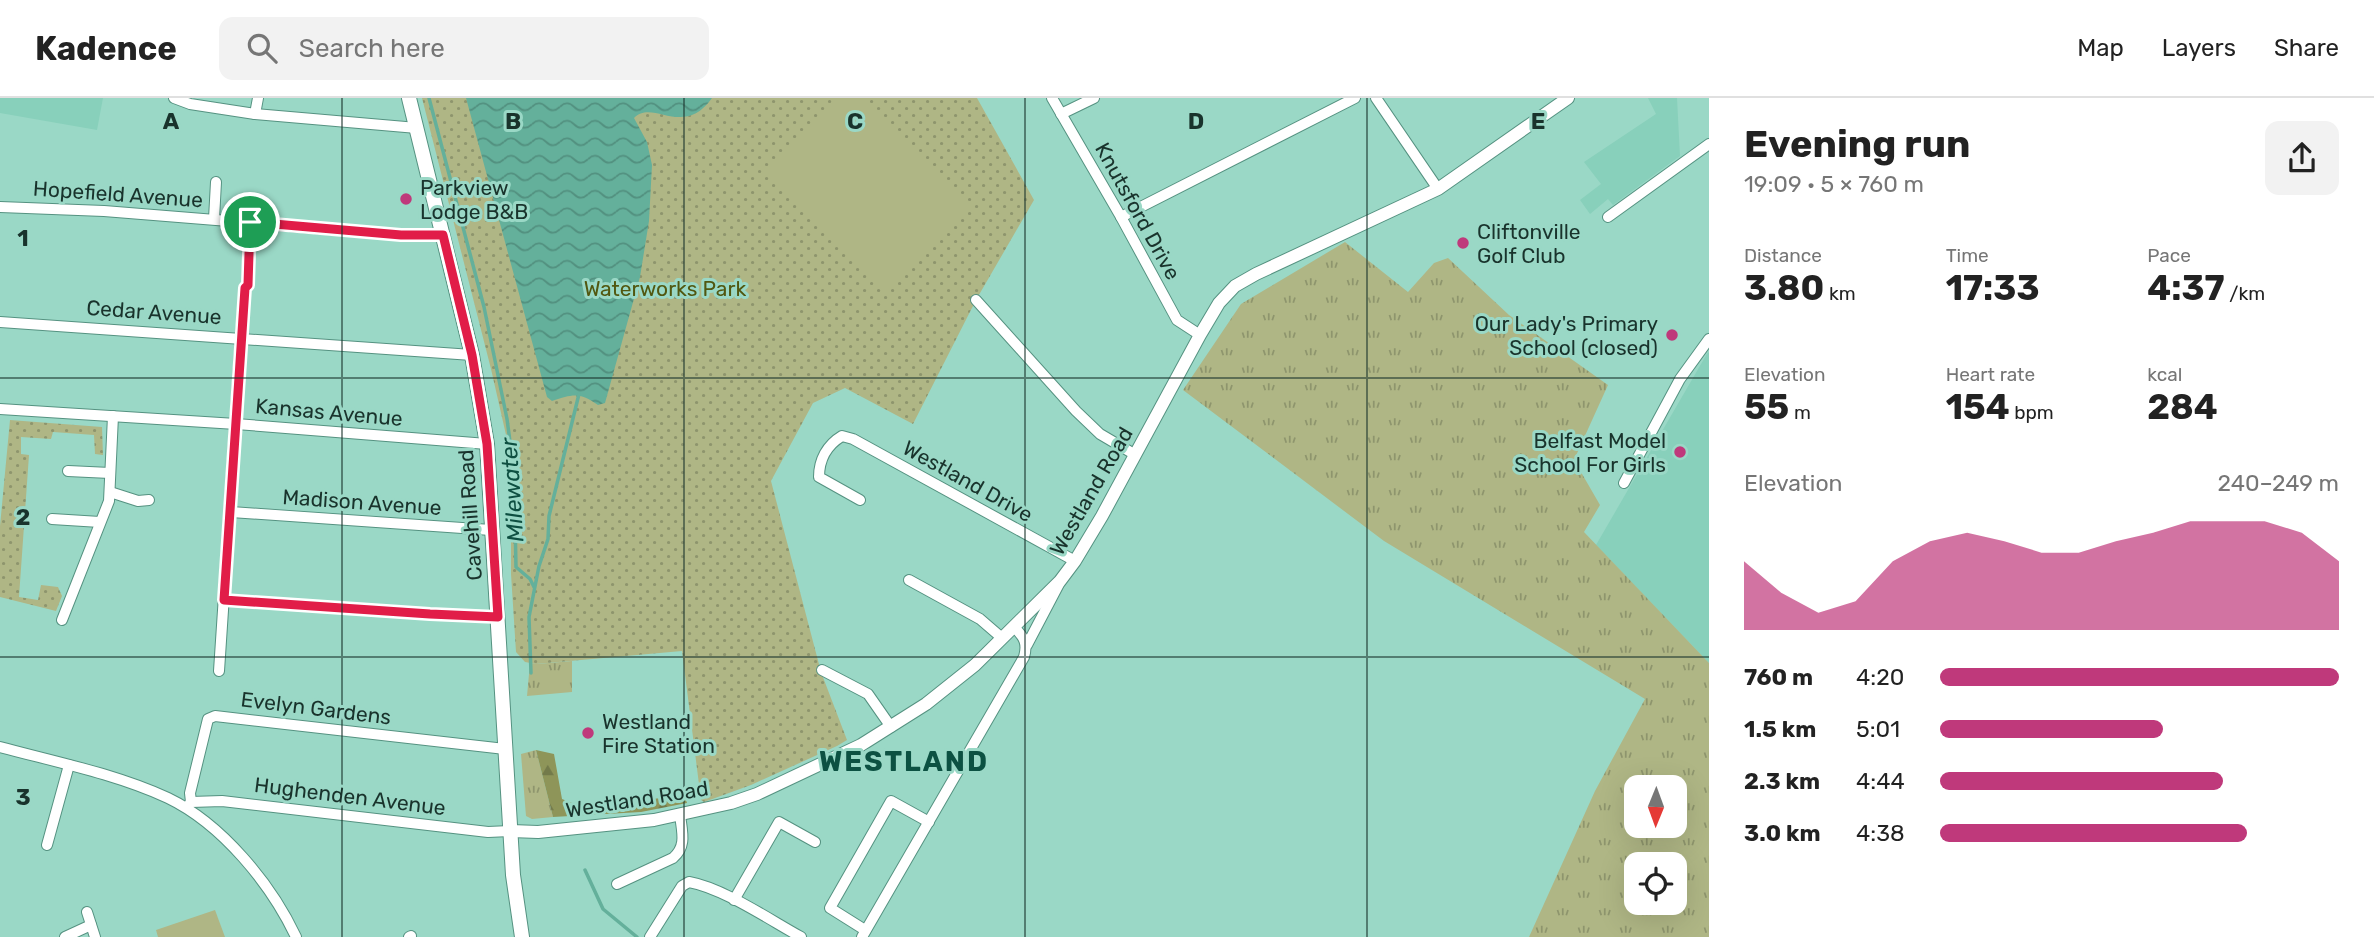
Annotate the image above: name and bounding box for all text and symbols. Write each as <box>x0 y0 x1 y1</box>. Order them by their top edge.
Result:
search box <box>219 17 709 80</box>
text: Kadence <box>35 29 177 68</box>
icon: search <box>243 29 281 67</box>
text: Search here <box>299 33 445 64</box>
text: Map <box>2077 34 2124 62</box>
text: Layers <box>2162 34 2236 62</box>
text: Share <box>2274 34 2339 62</box>
text: A <box>163 107 180 135</box>
text: B <box>505 107 521 135</box>
text: C <box>847 107 863 135</box>
text: D <box>1188 107 1204 135</box>
text: E <box>1531 107 1545 135</box>
text: Evening run <box>1744 121 1970 167</box>
button: share <box>2265 121 2339 195</box>
street label: Knutsford Drive <box>1090 138 1186 284</box>
text: 19:09 · 5 × 760 m <box>1744 170 1924 198</box>
place label: Parkview Lodge B&B <box>420 175 528 224</box>
street label: Hopefield Avenue <box>32 176 204 212</box>
marker: Parkview Lodge B&B <box>398 191 414 207</box>
pin <box>220 192 280 252</box>
icon: arrive <box>231 203 269 241</box>
place label: Cliftonville Golf Club <box>1477 219 1581 268</box>
text: 1 <box>17 224 29 252</box>
marker: Cliftonville Golf Club <box>1455 235 1471 251</box>
text: Distance <box>1744 244 1822 267</box>
text: Time <box>1946 244 1989 267</box>
text: Pace <box>2147 244 2191 267</box>
text: 3.80 <box>1744 267 1824 309</box>
text: 17:33 <box>1946 267 2039 309</box>
text: 4:37 <box>2147 267 2225 309</box>
park label: Waterworks Park <box>584 276 746 301</box>
text: km <box>1824 282 1856 305</box>
text: /km <box>2225 282 2265 305</box>
street label: Cedar Avenue <box>86 295 222 329</box>
place label: Our Lady's Primary School (closed) <box>1475 311 1658 360</box>
marker: Our Lady's Primary School (closed) <box>1664 327 1680 343</box>
text: Elevation <box>1744 363 1825 386</box>
text: Heart rate <box>1946 363 2035 386</box>
text: kcal <box>2147 363 2182 386</box>
text: 55 <box>1744 386 1789 428</box>
text: 154 <box>1946 386 2010 428</box>
text: 284 <box>2147 386 2218 428</box>
street label: Kansas Avenue <box>254 393 404 431</box>
text: m <box>1789 401 1811 424</box>
text: bpm <box>2010 401 2054 424</box>
street label: Westland Road <box>1044 422 1138 560</box>
place label: Belfast Model School For Girls <box>1514 428 1666 477</box>
street label: Westland Drive <box>899 435 1037 527</box>
water label: Milewater <box>494 436 530 543</box>
marker: Belfast Model School For Girls <box>1672 444 1688 460</box>
street label: Cavehill Road <box>453 449 487 581</box>
text: Elevation <box>1744 469 1843 497</box>
text: 240–249 m <box>2217 469 2339 497</box>
street label: Madison Avenue <box>282 484 442 520</box>
text: 2 <box>16 503 30 531</box>
text: 760 m <box>1744 663 1813 691</box>
text: 4:20 <box>1856 663 1904 691</box>
street label: Evelyn Gardens <box>239 686 393 730</box>
place label: Westland Fire Station <box>602 709 715 758</box>
text: 1.5 km <box>1744 715 1816 743</box>
text: 5:01 <box>1856 715 1900 743</box>
marker: Westland Fire Station <box>580 725 596 741</box>
district label: WESTLAND <box>819 745 989 778</box>
text: 2.3 km <box>1744 767 1820 795</box>
text: 4:44 <box>1856 767 1905 795</box>
street label: Hughenden Avenue <box>253 772 447 820</box>
street label: Westland Road <box>564 775 710 823</box>
north arrow <box>1624 775 1687 838</box>
map controls <box>1624 775 1687 915</box>
text: 3 <box>15 783 31 811</box>
text: 3.0 km <box>1744 819 1821 847</box>
text: 4:38 <box>1856 819 1905 847</box>
button: locate <box>1624 852 1687 915</box>

